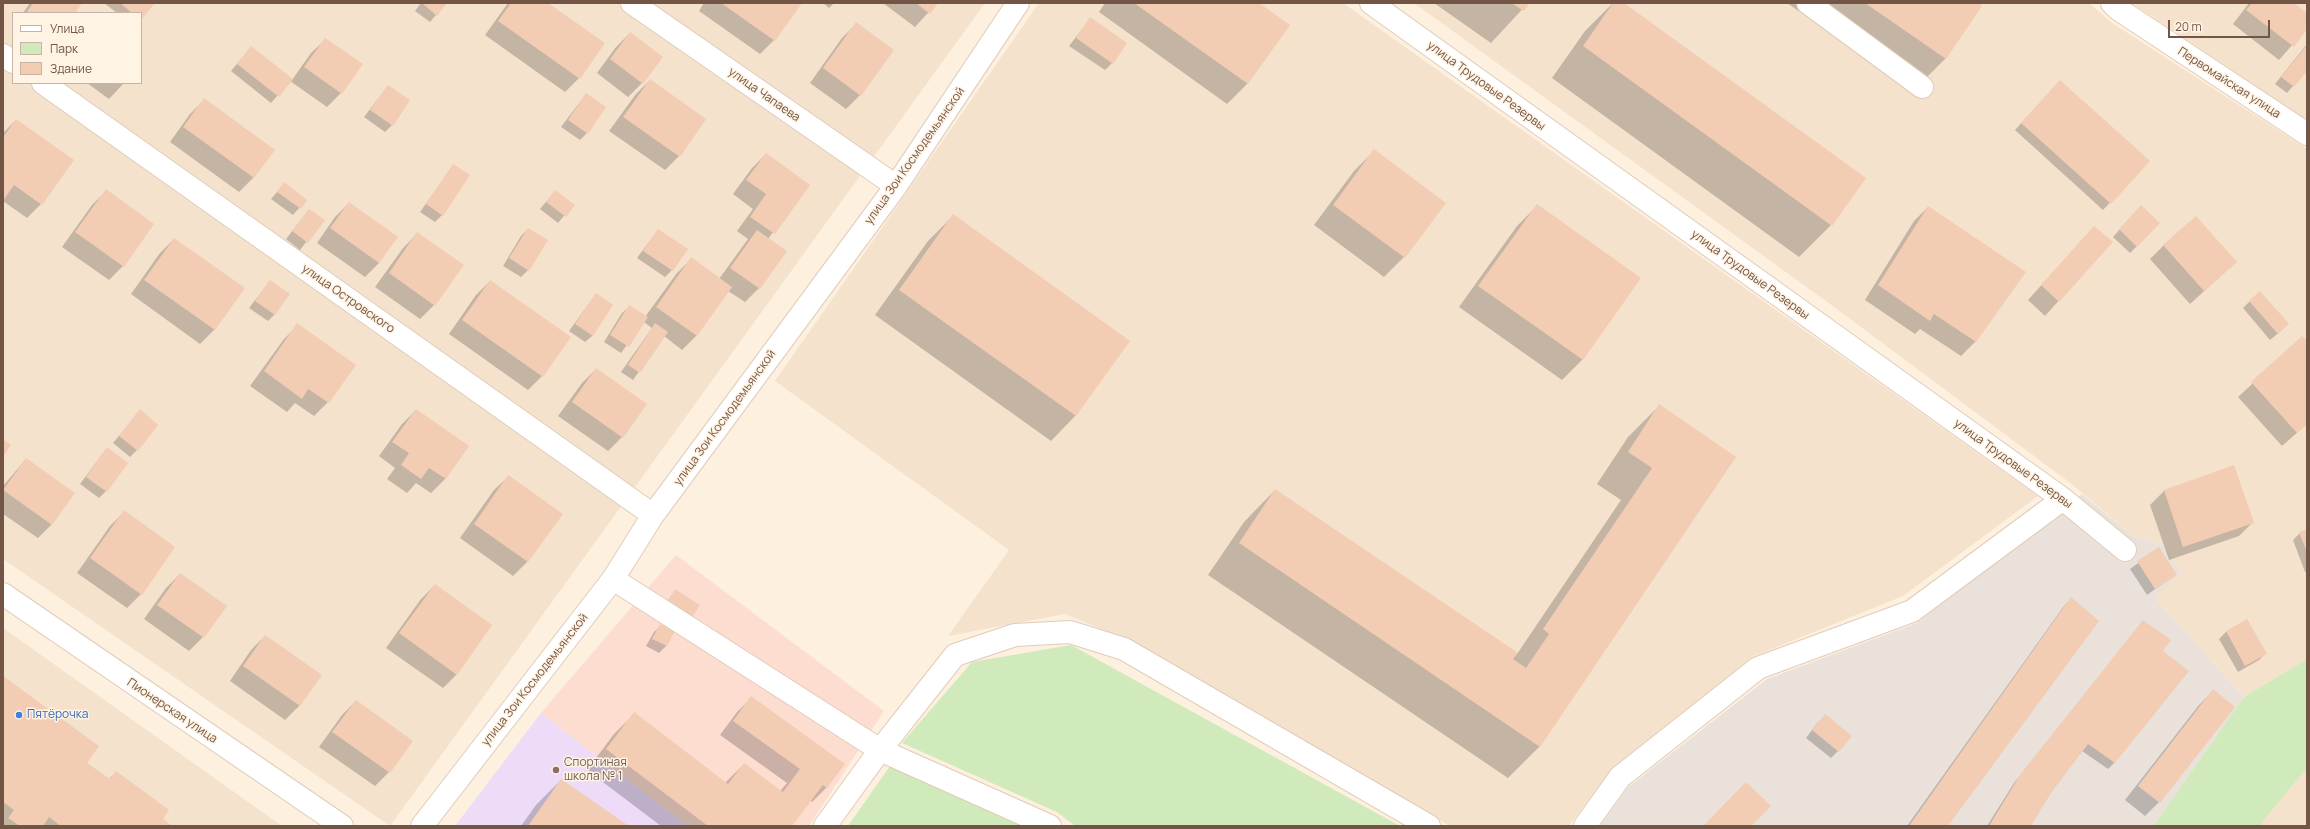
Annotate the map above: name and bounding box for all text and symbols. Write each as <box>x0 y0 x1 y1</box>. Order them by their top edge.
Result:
legend <box>12 12 142 84</box>
scale bar <box>2170 12 2272 38</box>
text: 20 m <box>2175 18 2202 35</box>
text: Улица <box>50 20 84 37</box>
street label: улица Трудовые Резервы <box>1424 38 1548 134</box>
text: Парк <box>50 40 78 57</box>
street label: Первомайская улица <box>2175 44 2283 122</box>
text: Здание <box>50 60 92 77</box>
street label: улица Чапаева <box>725 65 803 125</box>
street label: улица Зои Космодемьянской <box>862 85 968 227</box>
street label: улица Трудовые Резервы <box>1688 227 1812 323</box>
street label: улица Островского <box>299 261 397 337</box>
street label: улица Зои Космодемьянской <box>671 347 779 489</box>
street label: улица Трудовые Резервы <box>1951 416 2075 512</box>
street label: улица Зои Космодемьянской <box>479 611 591 749</box>
street label: Пионерская улица <box>124 675 220 747</box>
place label: Пятёрочка <box>27 708 88 722</box>
marker: Пятёрочка <box>14 710 24 720</box>
place label: Спортиная школа № 1 <box>564 756 627 784</box>
marker: Спортиная школа № 1 <box>551 765 561 775</box>

